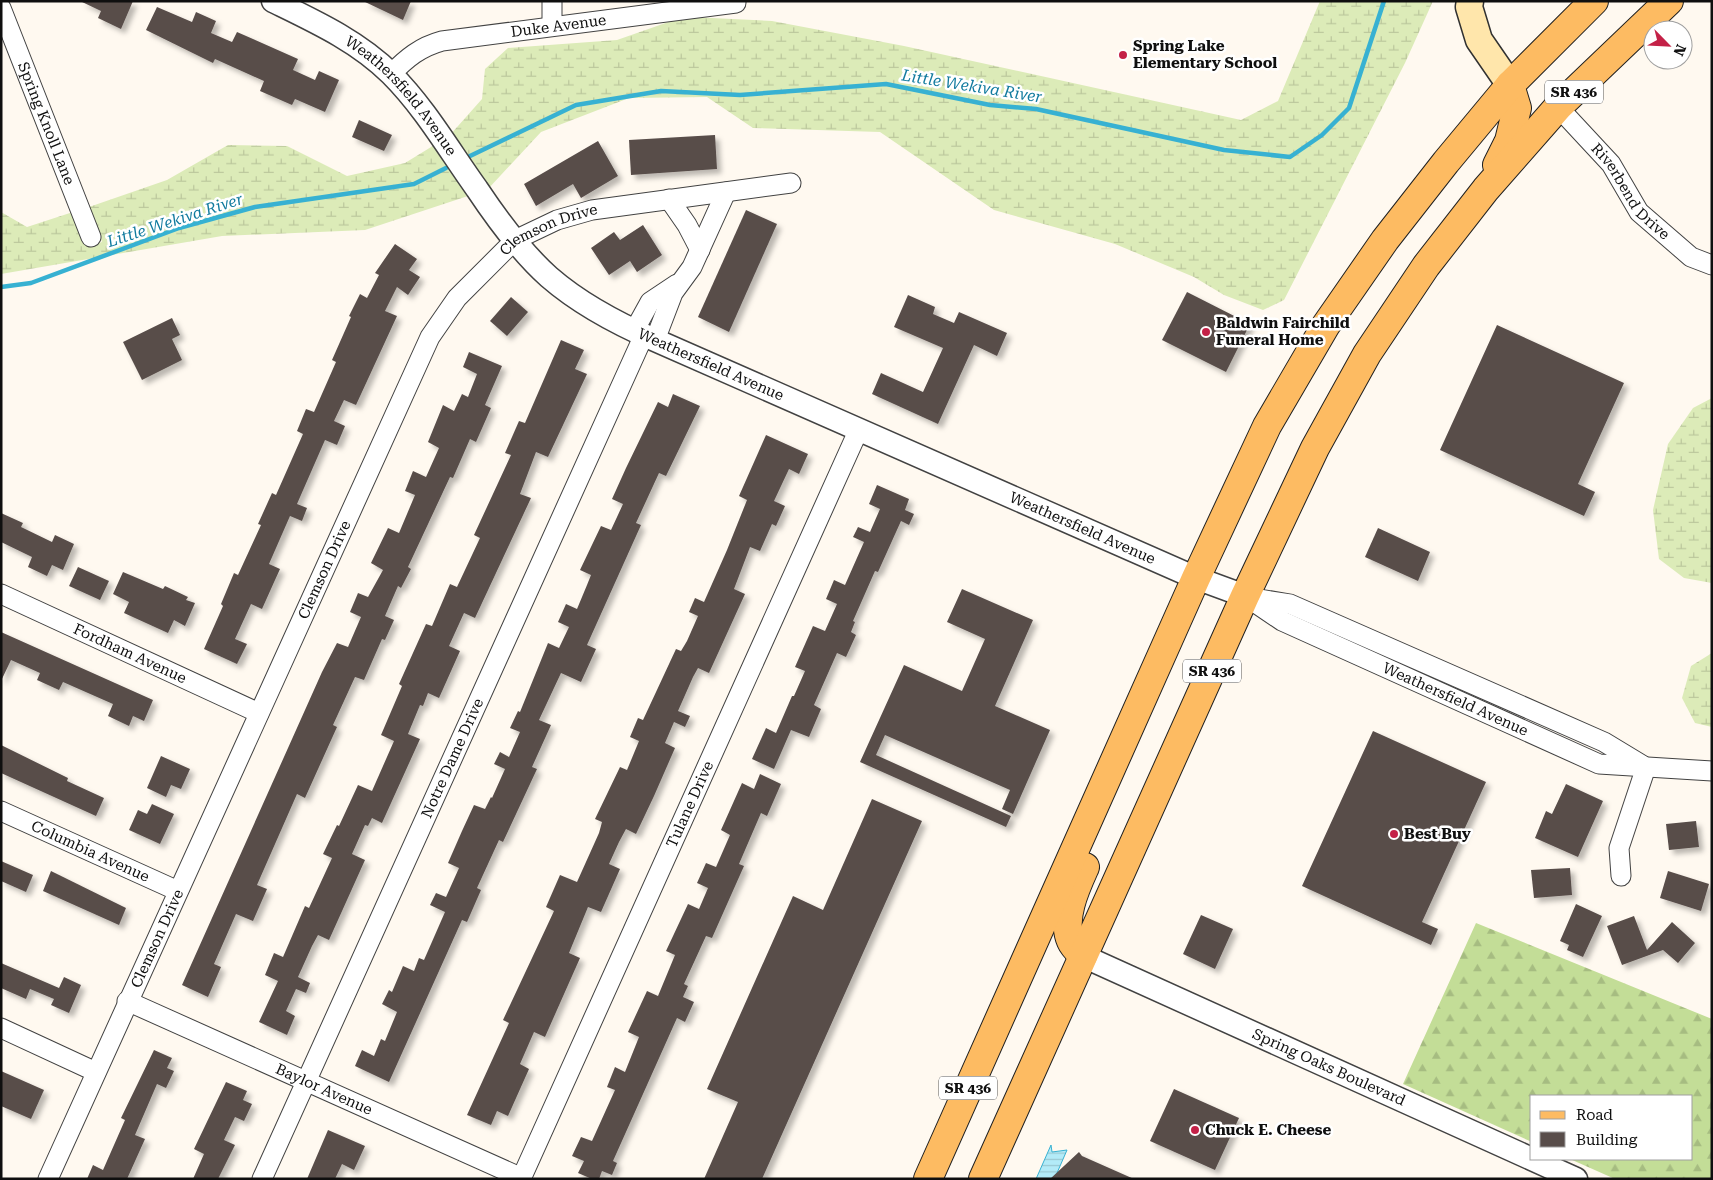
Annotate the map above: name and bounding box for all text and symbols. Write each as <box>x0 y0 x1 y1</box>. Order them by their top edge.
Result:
street label: Duke Avenue <box>510 11 607 41</box>
north arrow <box>1643 20 1693 70</box>
street label: Weathersfield Avenue <box>342 32 460 159</box>
place label: Spring Lake Elementary School <box>1133 37 1277 72</box>
text: N <box>1670 42 1689 59</box>
marker: Spring Lake Elementary School <box>1117 49 1129 61</box>
street label: Spring Knoll Lane <box>14 59 79 187</box>
water label: Little Wekiva River <box>899 65 1044 107</box>
road number: SR 436 <box>1545 80 1603 104</box>
street label: Riverbend Drive <box>1587 140 1673 244</box>
water label: Little Wekiva River <box>104 189 246 251</box>
street label: Clemson Drive <box>496 200 598 259</box>
place label: Baldwin Fairchild Funeral Home <box>1216 314 1350 349</box>
street label: Weathersfield Avenue <box>635 325 787 405</box>
marker: Baldwin Fairchild Funeral Home <box>1200 326 1212 338</box>
street label: Weathersfield Avenue <box>1007 488 1158 568</box>
street label: Clemson Drive <box>294 518 355 622</box>
street label: Fordham Avenue <box>71 620 189 687</box>
road number: SR 436 <box>1183 659 1241 682</box>
street label: Weathersfield Avenue <box>1380 659 1531 740</box>
street label: Notre Dame Drive <box>418 695 487 821</box>
street label: Tulane Drive <box>663 758 717 850</box>
street label: Columbia Avenue <box>28 817 152 886</box>
place label: Best Buy <box>1404 825 1471 843</box>
marker: Best Buy <box>1388 828 1400 840</box>
street label: Clemson Drive <box>127 886 187 991</box>
street label: Spring Oaks Boulevard <box>1250 1025 1409 1110</box>
street label: Baylor Avenue <box>273 1060 375 1119</box>
road number: SR 436 <box>939 1076 997 1100</box>
legend <box>1530 1095 1693 1160</box>
text: Road <box>1576 1106 1613 1124</box>
place label: Chuck E. Cheese <box>1205 1121 1332 1139</box>
marker: Chuck E. Cheese <box>1189 1124 1201 1136</box>
text: Building <box>1576 1131 1638 1149</box>

